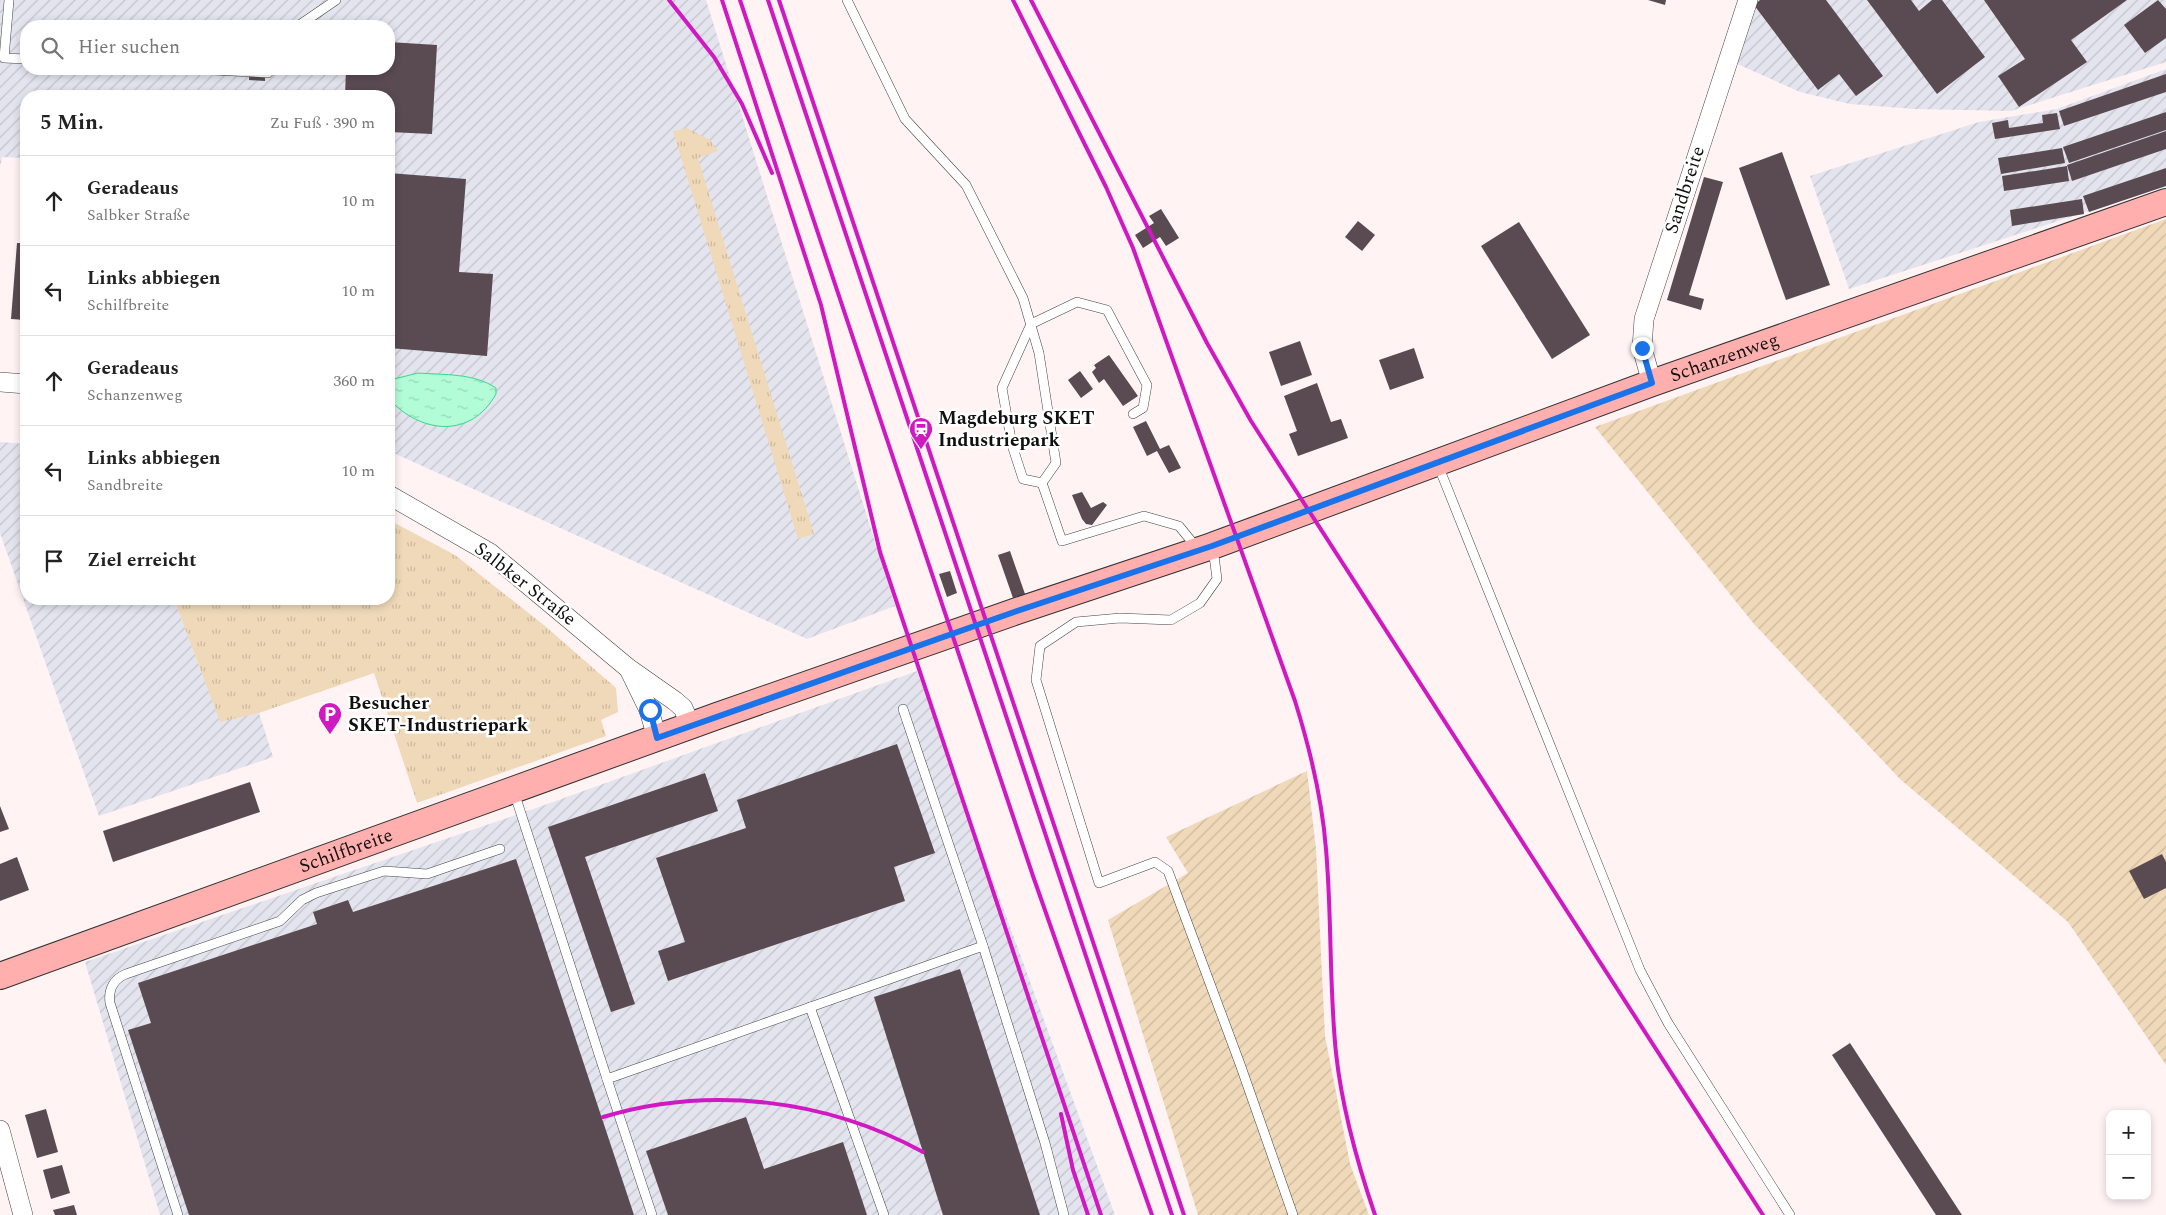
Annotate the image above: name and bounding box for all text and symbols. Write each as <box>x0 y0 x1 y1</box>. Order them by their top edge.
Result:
search box <box>20 20 395 75</box>
text: Hier suchen <box>78 33 180 62</box>
icon: search <box>38 34 66 62</box>
text: 5 Min. <box>40 107 104 139</box>
text: Zu Fuß · 390 m <box>270 111 375 135</box>
street label: Sandbreite <box>1657 142 1713 238</box>
text: Geradeaus <box>87 174 179 203</box>
icon: ahead <box>40 187 68 215</box>
text: 10 m <box>341 189 375 213</box>
text: Salbker Straße <box>87 203 190 227</box>
text: Links abbiegen <box>87 264 221 293</box>
icon: left <box>40 277 68 305</box>
text: 10 m <box>341 279 375 303</box>
text: Schilfbreite <box>87 293 169 317</box>
street label: Schanzenweg <box>1666 325 1783 390</box>
route end <box>1631 337 1654 360</box>
text: Geradeaus <box>87 354 179 383</box>
icon: ahead <box>40 367 68 395</box>
text: 360 m <box>333 369 375 393</box>
text: Schanzenweg <box>87 383 183 407</box>
place label: Magdeburg SKET Industriepark <box>938 404 1094 455</box>
station icon: Magdeburg SKET Industriepark <box>908 416 934 450</box>
text: Links abbiegen <box>87 444 221 473</box>
icon: left <box>40 457 68 485</box>
text: 10 m <box>341 459 375 483</box>
text: Sandbreite <box>87 473 163 497</box>
street label: Salbker Straße <box>468 535 582 633</box>
text: Ziel erreicht <box>87 546 197 575</box>
icon: arrive <box>40 547 68 575</box>
place label: Besucher SKET-Industriepark <box>348 689 529 740</box>
route start <box>639 699 662 722</box>
parking icon: Besucher SKET-Industriepark <box>317 701 343 735</box>
street label: Schilfbreite <box>295 820 397 881</box>
map controls <box>2106 1110 2151 1200</box>
button: + <box>2106 1110 2151 1155</box>
button: − <box>2106 1155 2151 1200</box>

